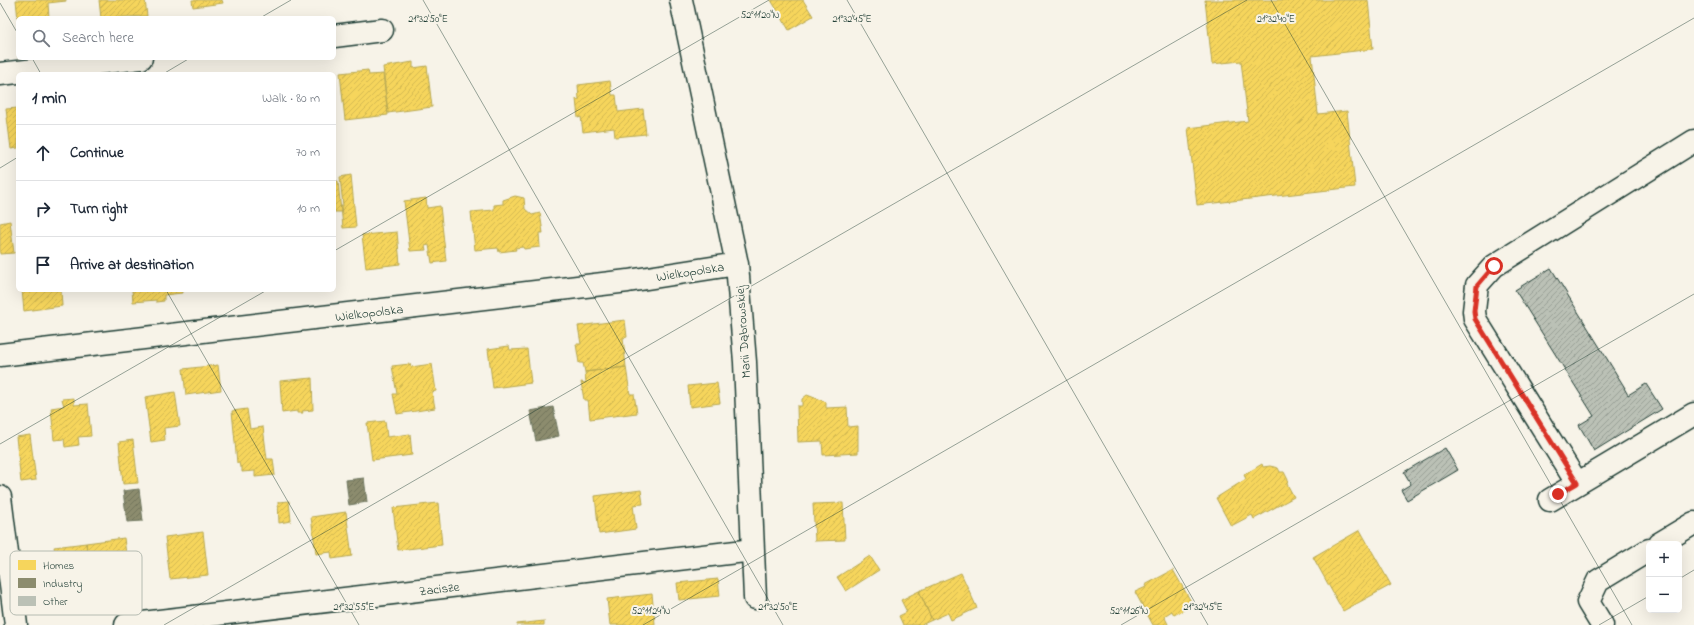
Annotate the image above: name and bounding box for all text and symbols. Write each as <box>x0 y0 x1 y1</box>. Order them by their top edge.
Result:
text: 52°11'20"N <box>740 8 780 23</box>
text: 21°32'50"E <box>408 12 448 27</box>
text: 21°32'45"E <box>832 12 872 27</box>
text: 21°32'40"E <box>1257 12 1295 27</box>
search box <box>16 16 336 60</box>
icon: search <box>30 27 52 49</box>
text: Search here <box>62 27 134 49</box>
text: 1 min <box>32 86 66 111</box>
text: Walk · 80 m <box>262 89 320 108</box>
icon: ahead <box>32 142 54 164</box>
text: Continue <box>70 142 124 164</box>
text: 70 m <box>296 143 320 162</box>
icon: right <box>32 198 54 220</box>
text: Turn right <box>70 198 128 220</box>
text: 10 m <box>297 199 320 218</box>
icon: arrive <box>32 254 54 276</box>
text: Arrive at destination <box>70 254 194 276</box>
route start <box>1485 257 1503 275</box>
street label: Wielkopolska <box>655 258 726 287</box>
street label: Marii Dąbrowskiej <box>731 285 756 379</box>
street label: Wielkopolska <box>334 300 404 327</box>
route end <box>1549 485 1567 503</box>
map controls <box>1646 541 1682 613</box>
button: + <box>1646 541 1682 577</box>
legend <box>10 551 142 615</box>
text: Homes <box>43 558 75 574</box>
text: Industry <box>43 576 82 593</box>
button: − <box>1646 577 1682 613</box>
street label: Zacisze <box>418 578 461 601</box>
text: Other <box>43 594 68 610</box>
text: 21°32'55"E <box>334 600 374 615</box>
text: 21°32'50"E <box>758 600 798 615</box>
text: 21°32'45"E <box>1183 600 1223 615</box>
text: 52°11'24"N <box>632 604 671 619</box>
text: 52°11'26"N <box>1109 604 1149 619</box>

